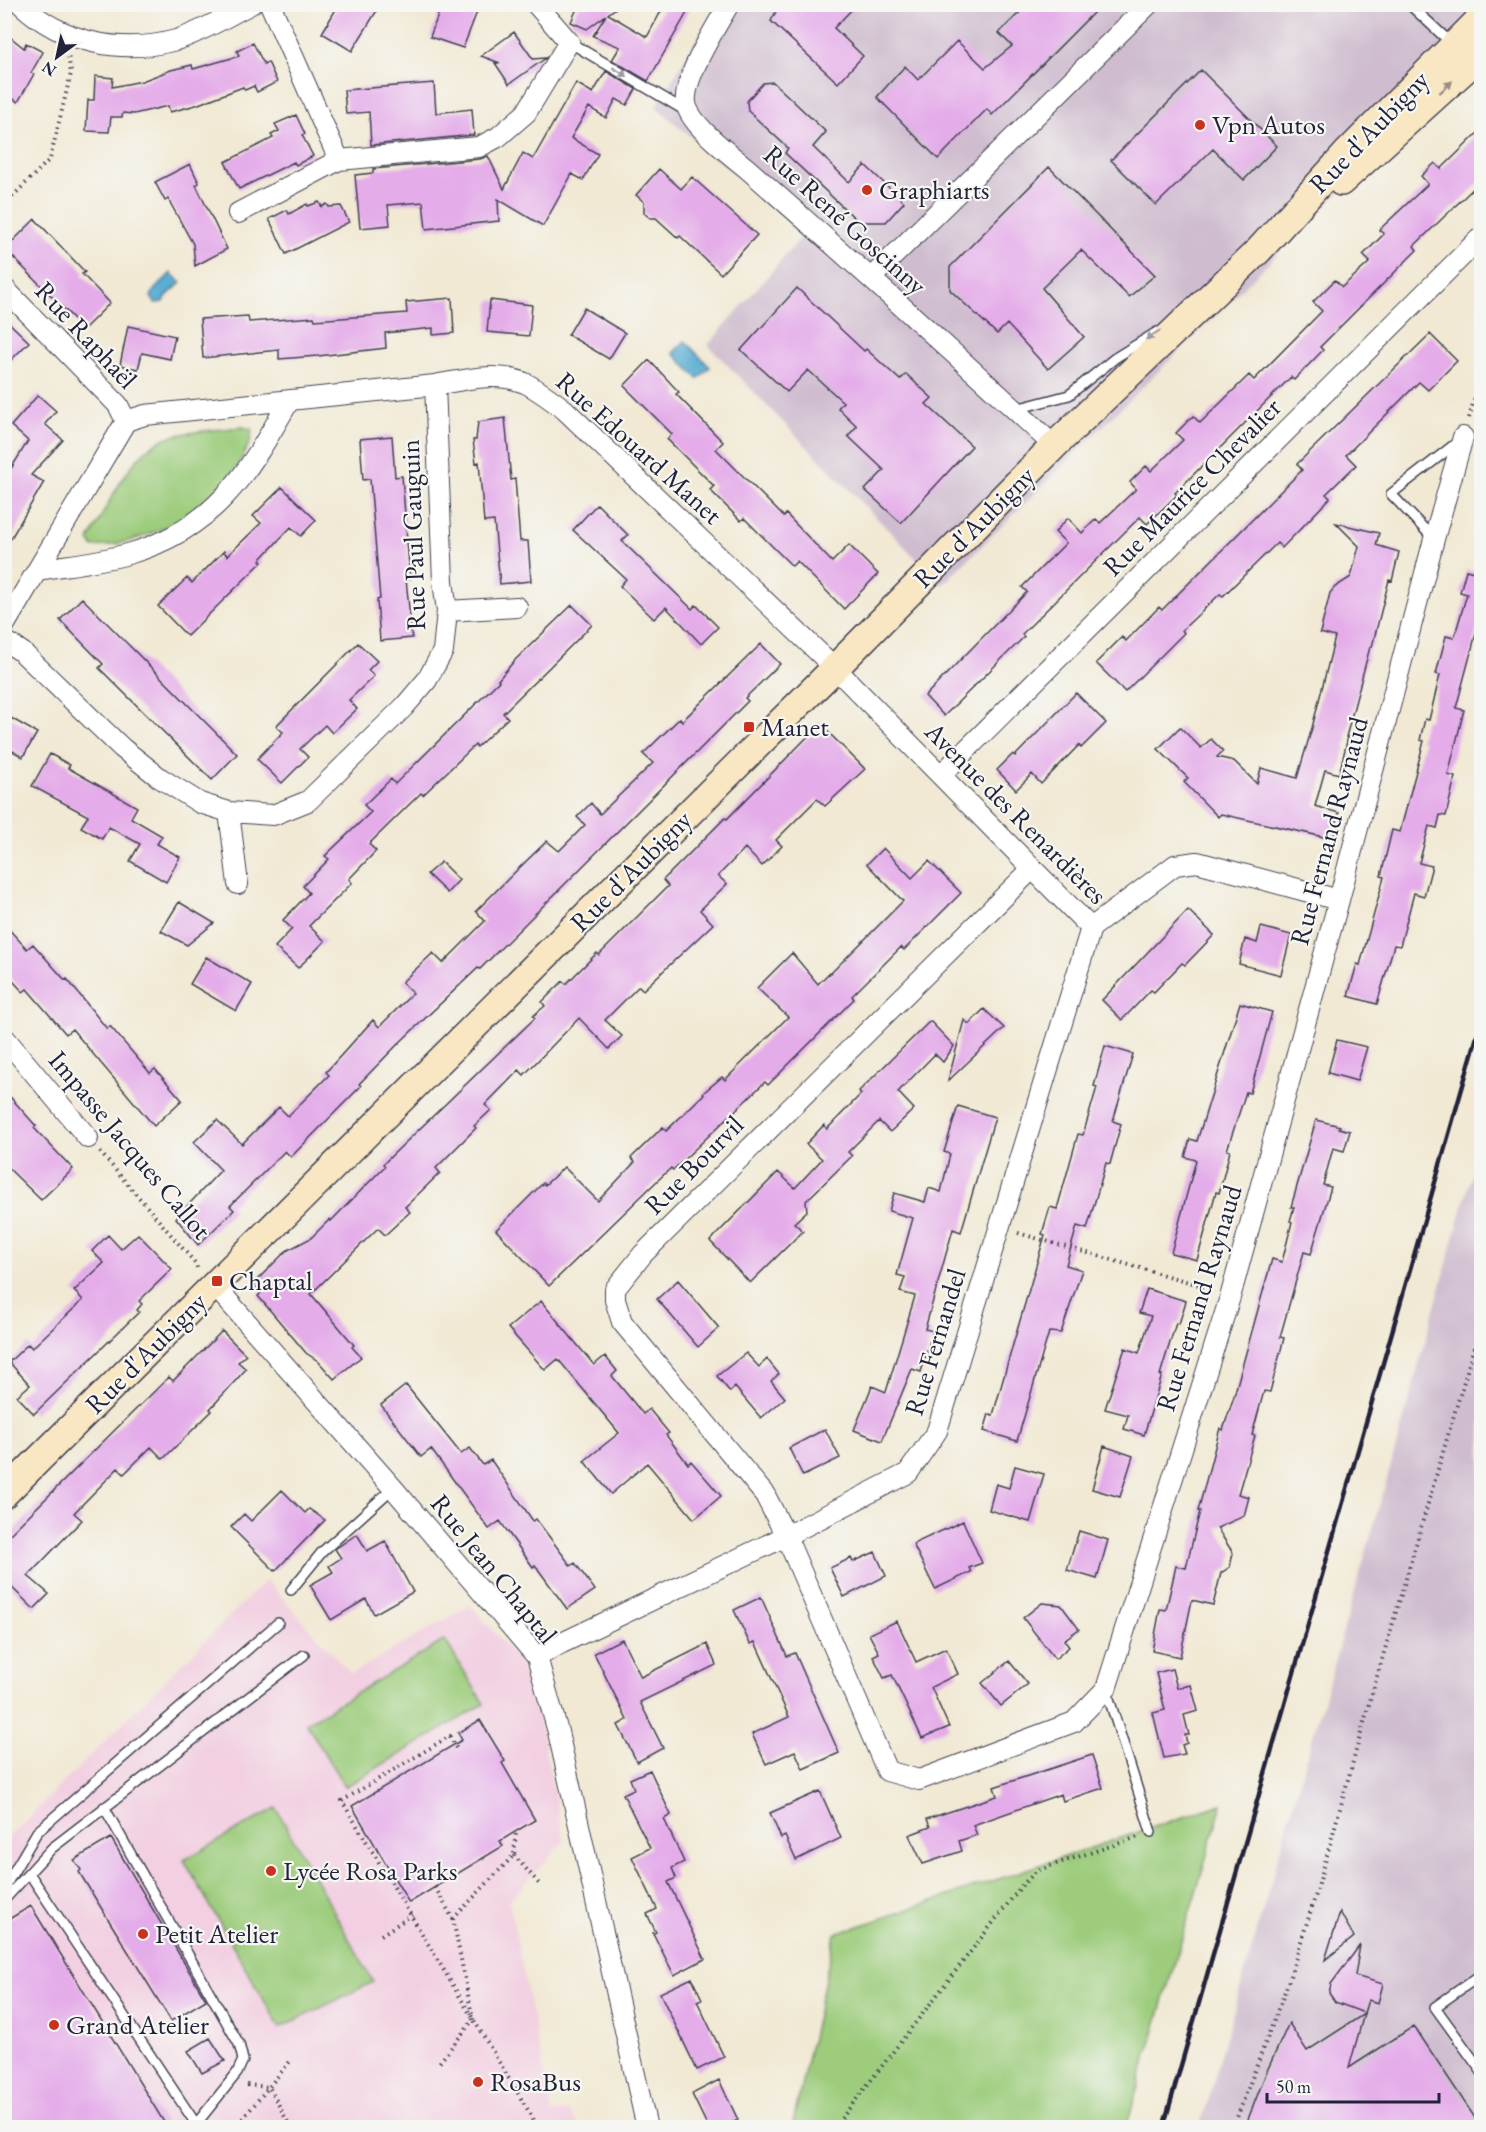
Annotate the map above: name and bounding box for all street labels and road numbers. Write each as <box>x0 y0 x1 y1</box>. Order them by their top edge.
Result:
street label: Rue d'Aubigny <box>1301 62 1436 201</box>
street label: Rue René Goscinny <box>756 137 934 302</box>
street label: Rue Raphaël <box>28 273 145 396</box>
street label: Rue Edouard Manet <box>549 364 730 532</box>
street label: Rue Maurice Chevalier <box>1095 390 1288 583</box>
street label: Rue Paul Gauguin <box>392 439 433 631</box>
street label: Rue d'Aubigny <box>905 458 1042 595</box>
street label: Avenue des Renardières <box>917 713 1115 911</box>
street label: Rue Fernand Raynaud <box>1281 713 1376 949</box>
street label: Rue d'Aubigny <box>562 802 699 939</box>
street label: Impasse Jacques Callot <box>41 1043 220 1247</box>
street label: Rue Bourvil <box>636 1107 751 1222</box>
street label: Rue Fernand Raynaud <box>1147 1180 1250 1415</box>
street label: Rue Fernandel <box>896 1264 973 1420</box>
street label: Rue d'Aubigny <box>77 1284 214 1421</box>
street label: Rue Jean Chaptal <box>423 1487 566 1651</box>

